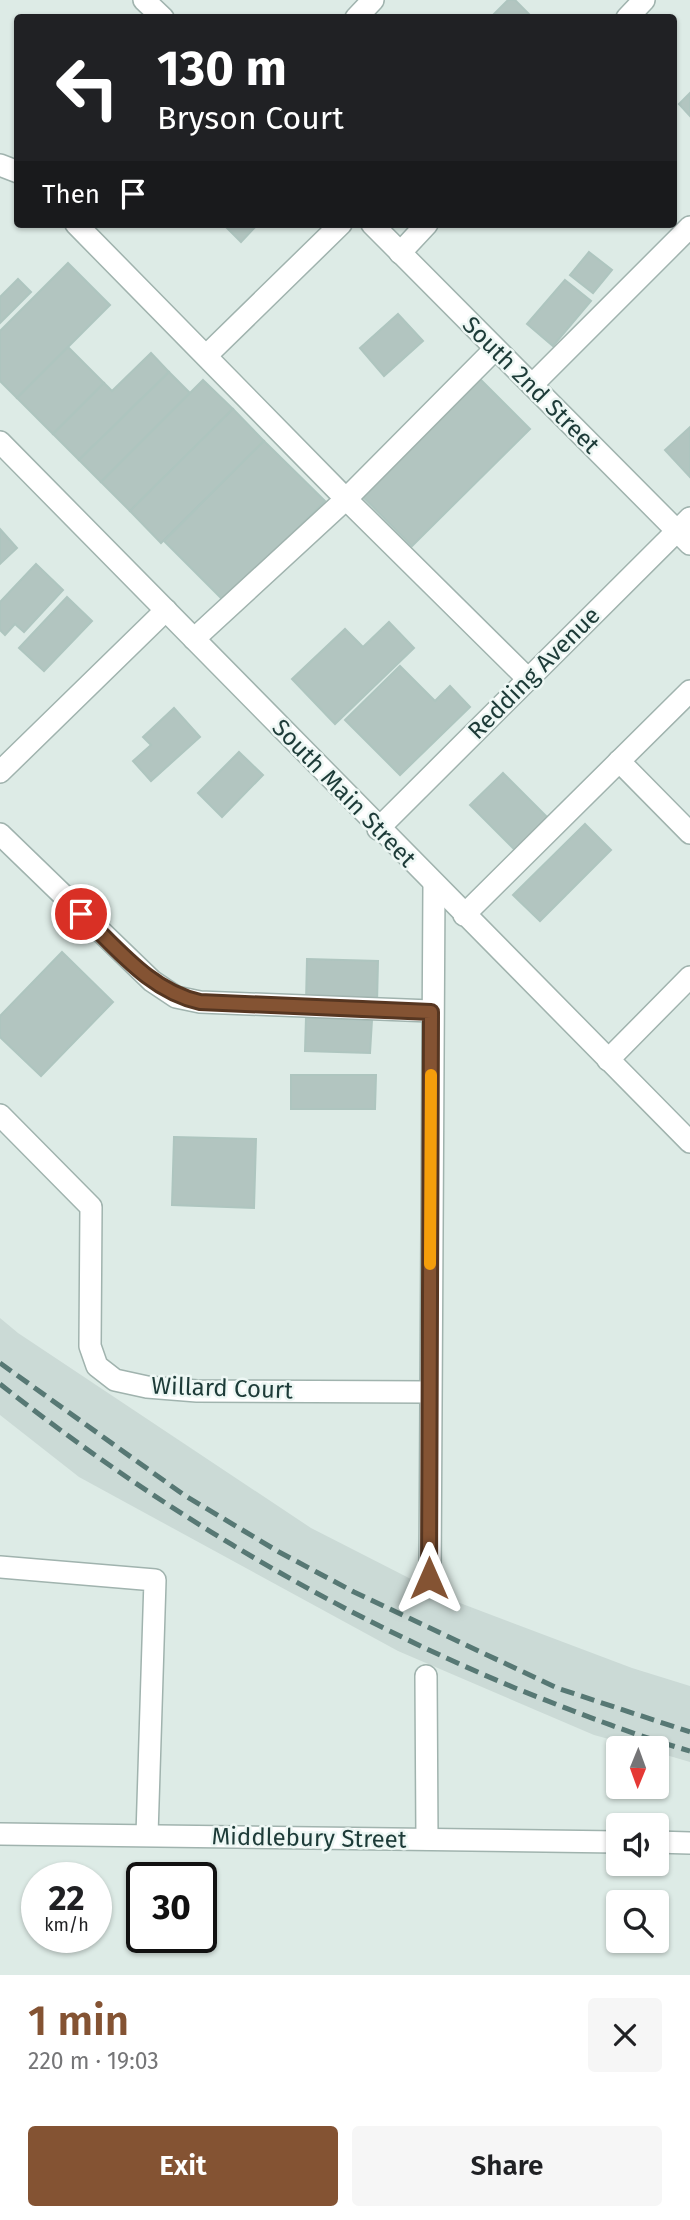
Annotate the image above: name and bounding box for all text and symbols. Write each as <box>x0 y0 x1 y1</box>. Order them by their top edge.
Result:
text: 130 m <box>157 39 287 98</box>
icon: left <box>42 42 133 133</box>
text: Bryson Court <box>157 99 344 137</box>
icon: arrive <box>114 175 152 213</box>
text: Then <box>42 179 100 210</box>
street label: South 2nd Street <box>457 311 605 459</box>
street label: Redding Avenue <box>462 601 606 745</box>
street label: South Main Street <box>266 713 422 873</box>
pin <box>51 884 111 944</box>
icon: arrive <box>62 895 100 933</box>
street label: Willard Court <box>151 1372 294 1404</box>
position arrow <box>392 1541 466 1615</box>
north arrow <box>606 1736 668 1799</box>
map controls <box>606 1736 669 1953</box>
button: sound <box>606 1813 669 1876</box>
street label: Middlebury Street <box>211 1822 407 1854</box>
speed limit sign: 30 <box>126 1862 217 1953</box>
text: 22 <box>48 1877 85 1919</box>
button: search <box>606 1890 669 1953</box>
text: km/h <box>44 1914 89 1936</box>
text: 1 min <box>28 1996 129 2046</box>
button: close <box>588 1998 662 2072</box>
text: 220 m · 19:03 <box>28 2047 159 2075</box>
button: Exit <box>28 2126 338 2206</box>
button: Share <box>352 2126 662 2206</box>

